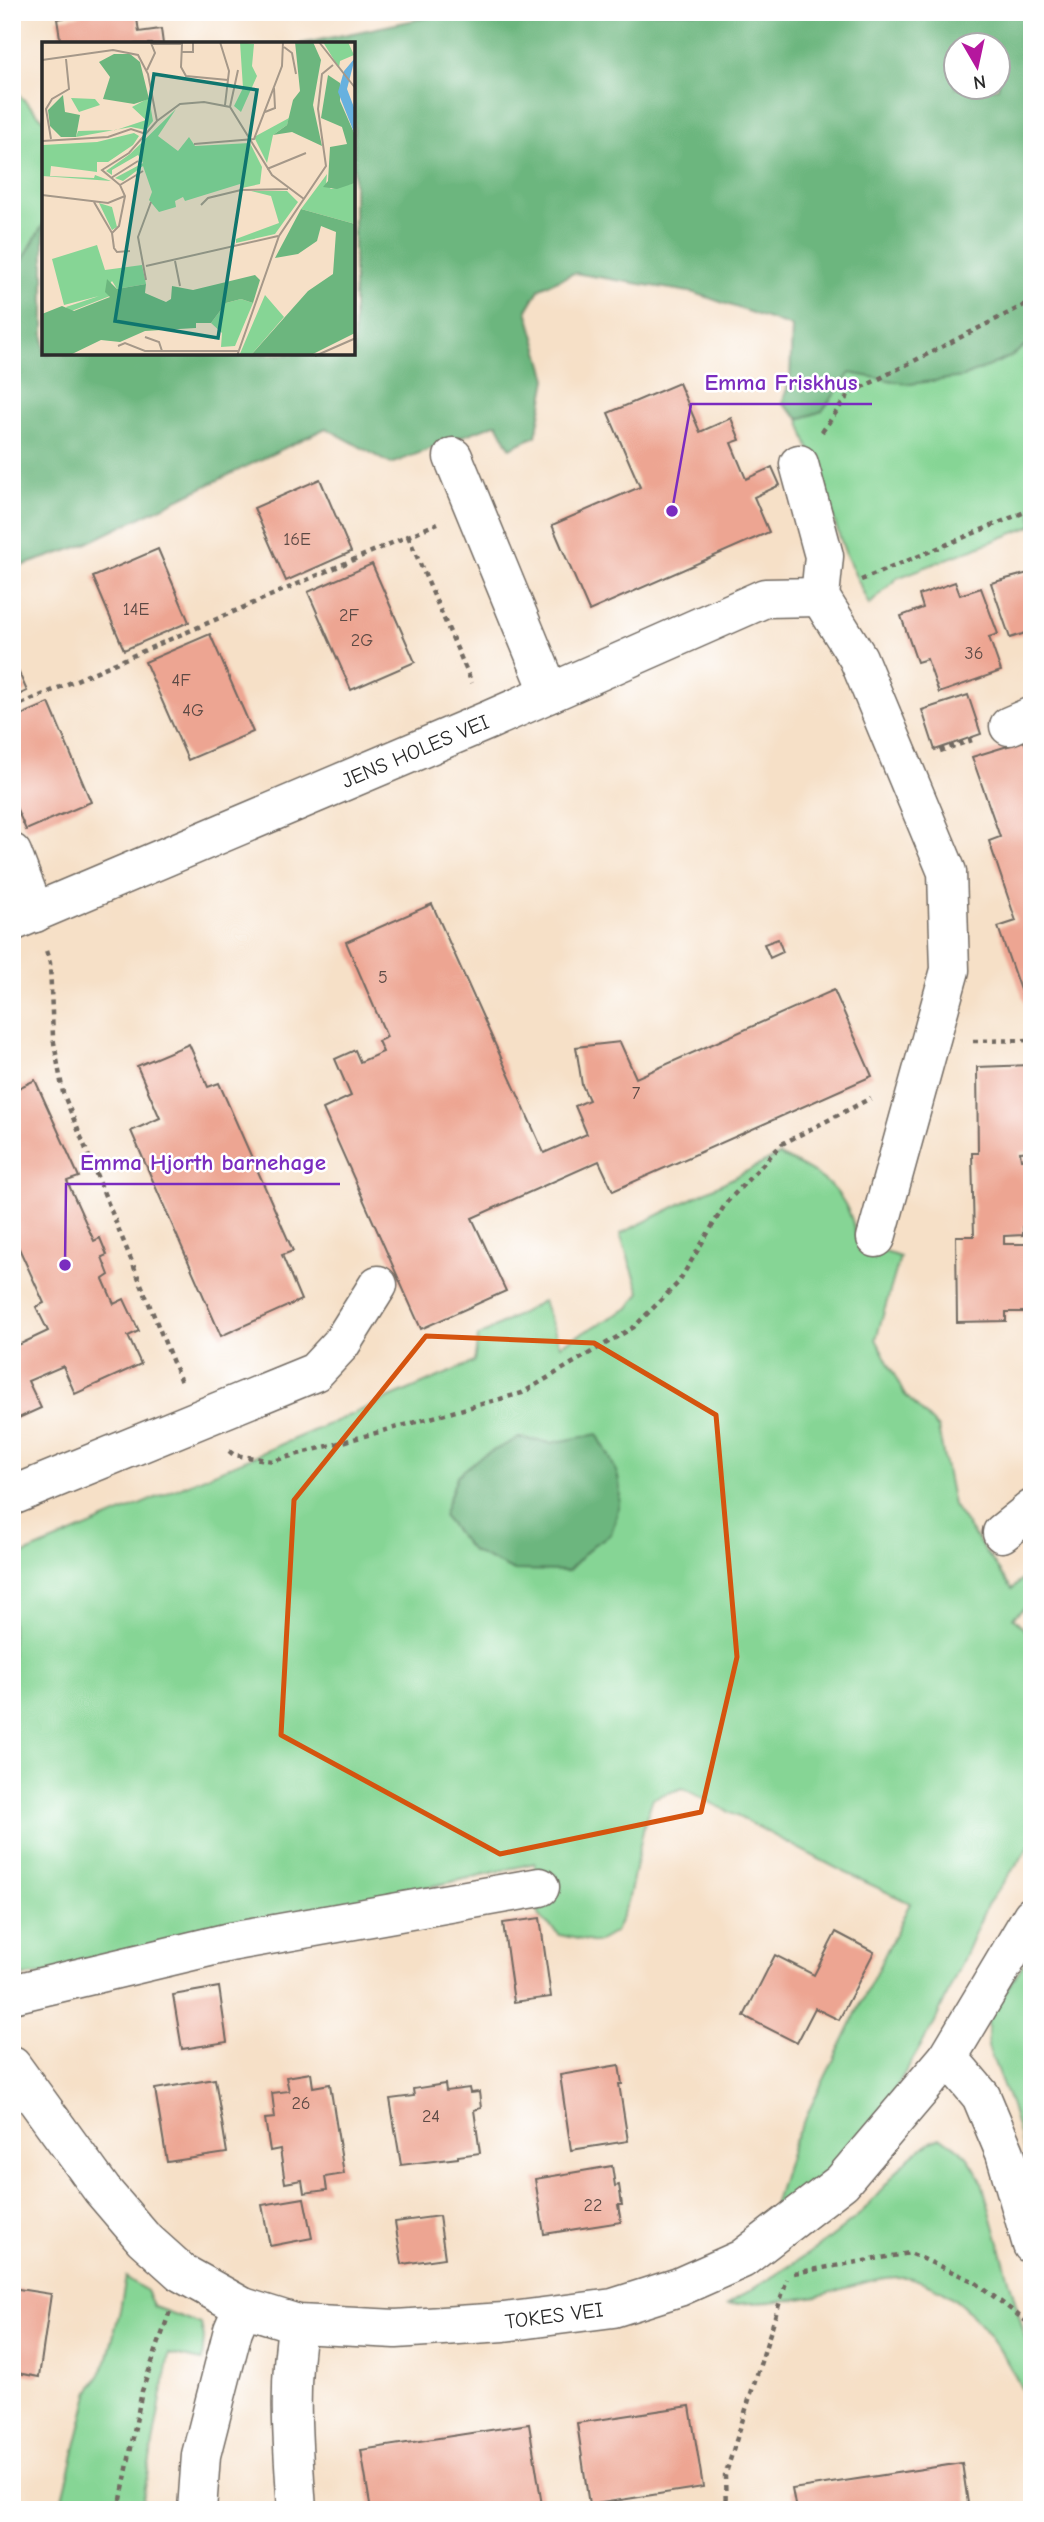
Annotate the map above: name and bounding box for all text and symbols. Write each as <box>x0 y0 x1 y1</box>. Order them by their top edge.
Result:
north arrow <box>942 32 1012 102</box>
inset map <box>42 42 355 355</box>
text: N <box>972 70 987 94</box>
callout: Emma Friskhus <box>691 360 872 404</box>
text: Emma Friskhus <box>704 369 858 396</box>
house number: 16E <box>283 529 311 550</box>
house number: 14E <box>123 599 149 620</box>
house number: 2F <box>339 605 360 626</box>
house number: 2G <box>351 630 373 651</box>
house number: 36 <box>965 643 983 664</box>
house number: 4F <box>171 670 191 691</box>
house number: 4G <box>182 700 204 721</box>
street label: JENS HOLES VEI <box>338 709 492 793</box>
house number: 5 <box>378 967 388 988</box>
house number: 7 <box>632 1083 641 1104</box>
callout: Emma Hjorth barnehage <box>66 1140 340 1184</box>
text: Emma Hjorth barnehage <box>80 1149 326 1176</box>
house number: 26 <box>291 2093 311 2114</box>
house number: 24 <box>422 2106 440 2127</box>
house number: 22 <box>584 2195 602 2216</box>
street label: TOKES VEI <box>504 2297 604 2334</box>

